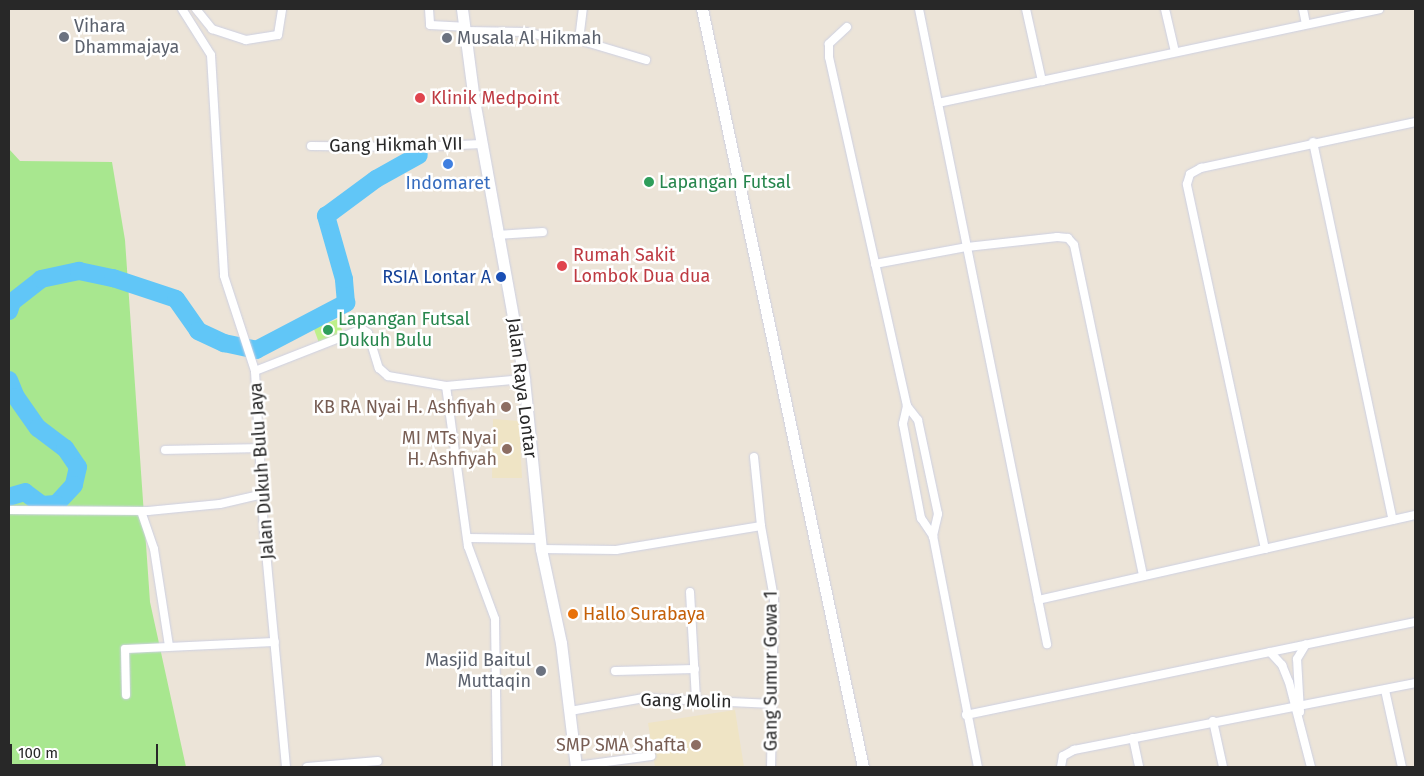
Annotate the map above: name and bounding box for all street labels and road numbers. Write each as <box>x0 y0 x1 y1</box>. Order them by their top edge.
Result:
street label: Gang Hikmah VII <box>329 133 463 157</box>
street label: Jalan Raya Lontar <box>503 316 541 460</box>
street label: Jalan Dukuh Bulu Jaya <box>245 382 279 560</box>
street label: Gang Sumur Gowa 1 <box>760 591 782 751</box>
street label: Gang Molin <box>640 689 732 713</box>

